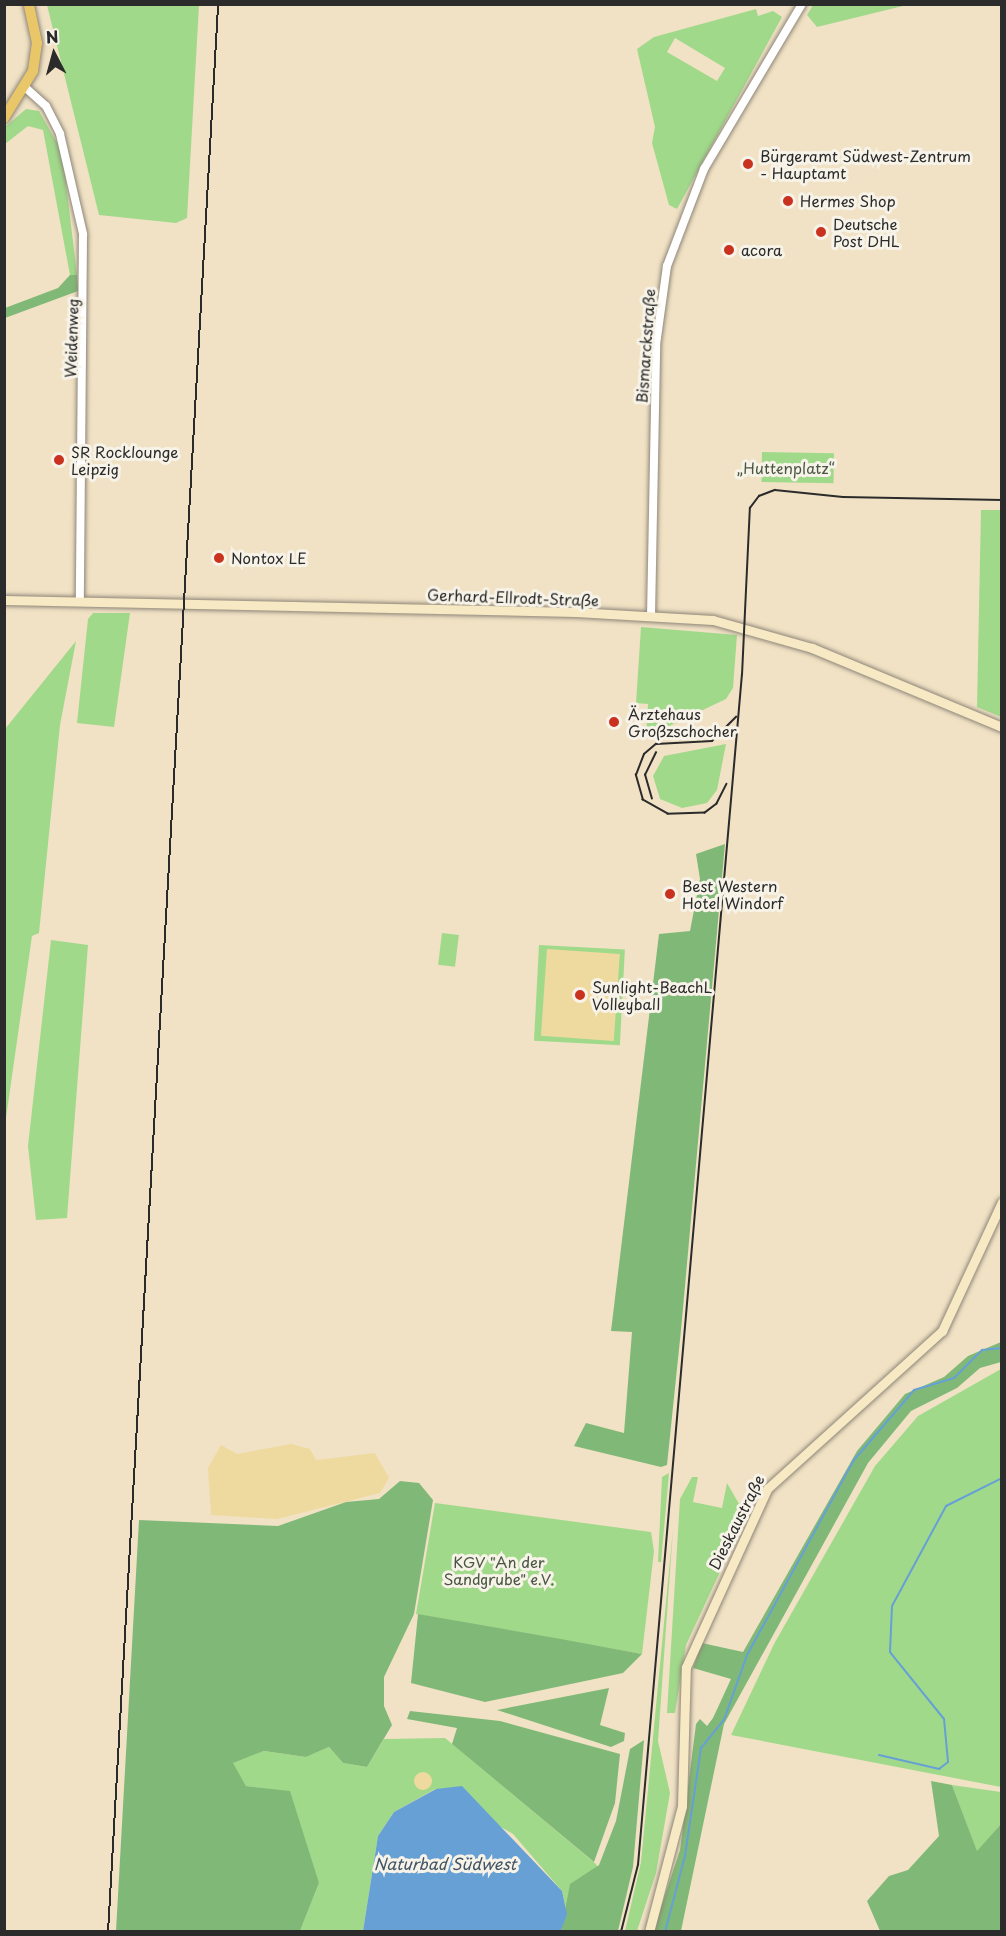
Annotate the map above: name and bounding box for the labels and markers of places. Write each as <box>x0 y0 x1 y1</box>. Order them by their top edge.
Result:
place label: Bürgeramt Südwest-Zentrum - Hauptamt <box>760 146 971 181</box>
marker: Bürgeramt Südwest-Zentrum - Hauptamt <box>741 157 755 171</box>
place label: Hermes Shop <box>800 192 896 210</box>
marker: Hermes Shop <box>781 194 795 208</box>
place label: Deutsche Post DHL <box>833 214 900 249</box>
marker: Deutsche Post DHL <box>814 225 828 239</box>
place label: acora <box>741 241 782 259</box>
marker: acora <box>722 243 736 257</box>
place label: SR Rocklounge Leipzig <box>71 442 178 477</box>
marker: SR Rocklounge Leipzig <box>52 453 66 467</box>
place label: Nontox LE <box>231 549 306 567</box>
marker: Nontox LE <box>212 551 226 565</box>
place label: Ärztehaus Großzschocher <box>628 704 737 739</box>
marker: Ärztehaus Großzschocher <box>605 713 623 731</box>
place label: Best Western Hotel Windorf <box>682 876 784 911</box>
marker: Best Western Hotel Windorf <box>663 887 677 901</box>
place label: Sunlight-BeachL Volleyball <box>592 977 712 1012</box>
marker: Sunlight-BeachL Volleyball <box>573 988 587 1002</box>

